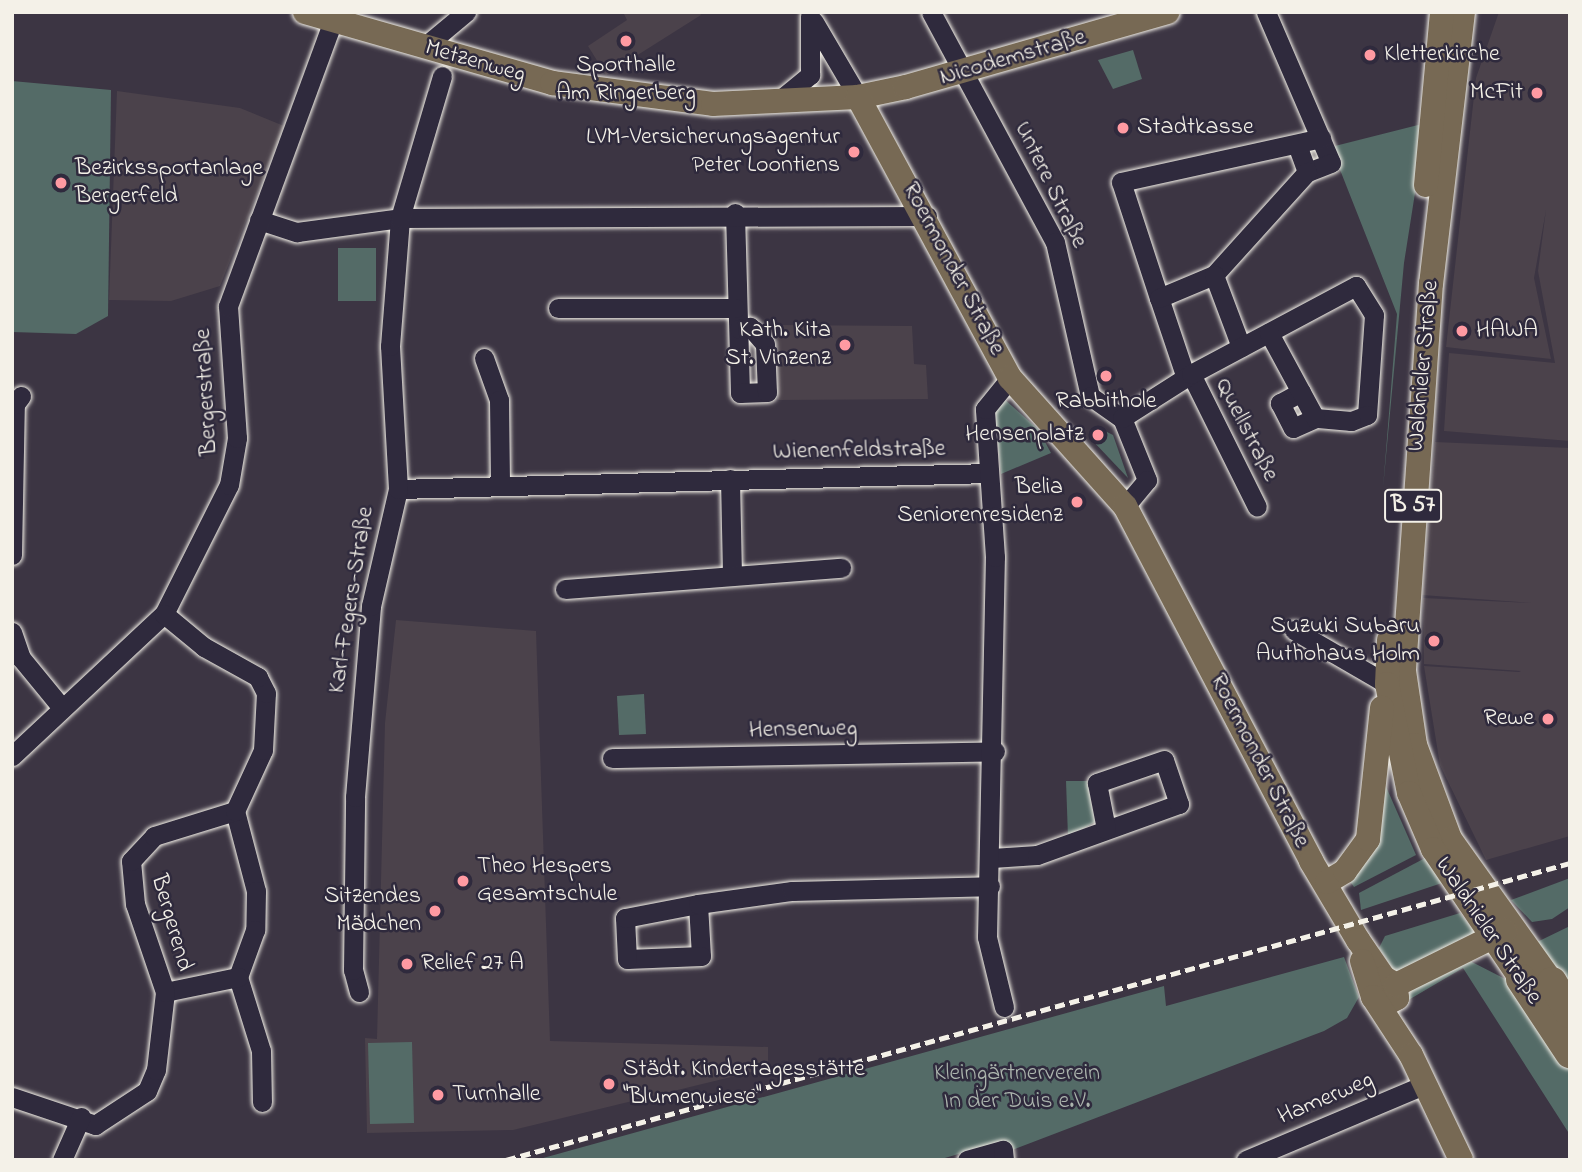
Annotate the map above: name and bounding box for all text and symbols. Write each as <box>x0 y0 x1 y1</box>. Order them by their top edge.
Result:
street label: Nicodemstraße <box>937 23 1089 93</box>
marker: Sporthalle Am Ringerberg <box>618 33 634 49</box>
street label: Metzenweg <box>421 34 529 90</box>
place label: Kletterkirche <box>1384 41 1500 69</box>
marker: Kletterkirche <box>1362 47 1378 63</box>
place label: Sporthalle Am Ringerberg <box>556 52 696 108</box>
place label: McFit <box>1470 79 1523 107</box>
marker: McFit <box>1529 85 1545 101</box>
place label: Stadtkasse <box>1137 114 1254 142</box>
street label: Untere Straße <box>1007 117 1093 253</box>
marker: Stadtkasse <box>1115 120 1131 136</box>
place label: LVM-Versicherungsagentur Peter Loontiens <box>586 124 840 180</box>
marker: LVM-Versicherungsagentur Peter Loontiens <box>846 144 862 160</box>
place label: Bezirkssportanlage Bergerfeld <box>75 155 263 211</box>
marker: Bezirkssportanlage Bergerfeld <box>53 175 69 191</box>
street label: Roermonder Straße <box>895 178 1011 360</box>
street label: Waldnieler Straße <box>1402 279 1446 453</box>
place label: Kath. Kita St. Vinzenz <box>725 317 831 373</box>
place label: HAWA <box>1476 317 1538 345</box>
marker: HAWA <box>1454 323 1470 339</box>
street label: Bergerstraße <box>189 328 225 456</box>
marker: Kath. Kita St. Vinzenz <box>837 337 853 353</box>
marker: Rabbithole <box>1098 368 1114 384</box>
street label: Quellstraße <box>1208 374 1284 486</box>
place label: Rabbithole <box>1055 388 1157 416</box>
place label: Hensenplatz <box>965 421 1084 449</box>
marker: Hensenplatz <box>1090 427 1106 443</box>
street label: Wienenfeldstraße <box>772 435 946 467</box>
place label: Belia Seniorenresidenz <box>897 474 1063 530</box>
road number: B 57 <box>1383 486 1443 526</box>
marker: Belia Seniorenresidenz <box>1069 494 1085 510</box>
street label: Karl-Fegers-Straße <box>323 505 381 695</box>
place label: Suzuki Subaru Authohaus Holm <box>1256 613 1420 669</box>
marker: Suzuki Subaru Authohaus Holm <box>1426 633 1442 649</box>
street label: Roermonder Straße <box>1203 669 1315 853</box>
place label: Rewe <box>1483 705 1534 733</box>
marker: Rewe <box>1540 711 1556 727</box>
street label: Hensenweg <box>748 715 858 745</box>
street label: Waldnieler Straße <box>1428 852 1548 1010</box>
place label: Theo Hespers Gesamtschule <box>477 853 617 909</box>
street label: Bergerend <box>143 871 199 975</box>
marker: Theo Hespers Gesamtschule <box>455 873 471 889</box>
place label: Sitzendes Mädchen <box>324 883 421 939</box>
marker: Sitzendes Mädchen <box>427 903 443 919</box>
place label: Relief 27 A <box>421 950 524 978</box>
marker: Relief 27 A <box>399 956 415 972</box>
place label: Städt. Kindertagesstätte "Blumenwiese" <box>623 1056 865 1112</box>
park label: Kleingärtnerverein In der Duis e.V. <box>934 1060 1100 1116</box>
street label: Hamerweg <box>1274 1066 1378 1132</box>
marker: Städt. Kindertagesstätte "Blumenwiese" <box>601 1076 617 1092</box>
place label: Turnhalle <box>452 1081 540 1109</box>
marker: Turnhalle <box>430 1087 446 1103</box>

